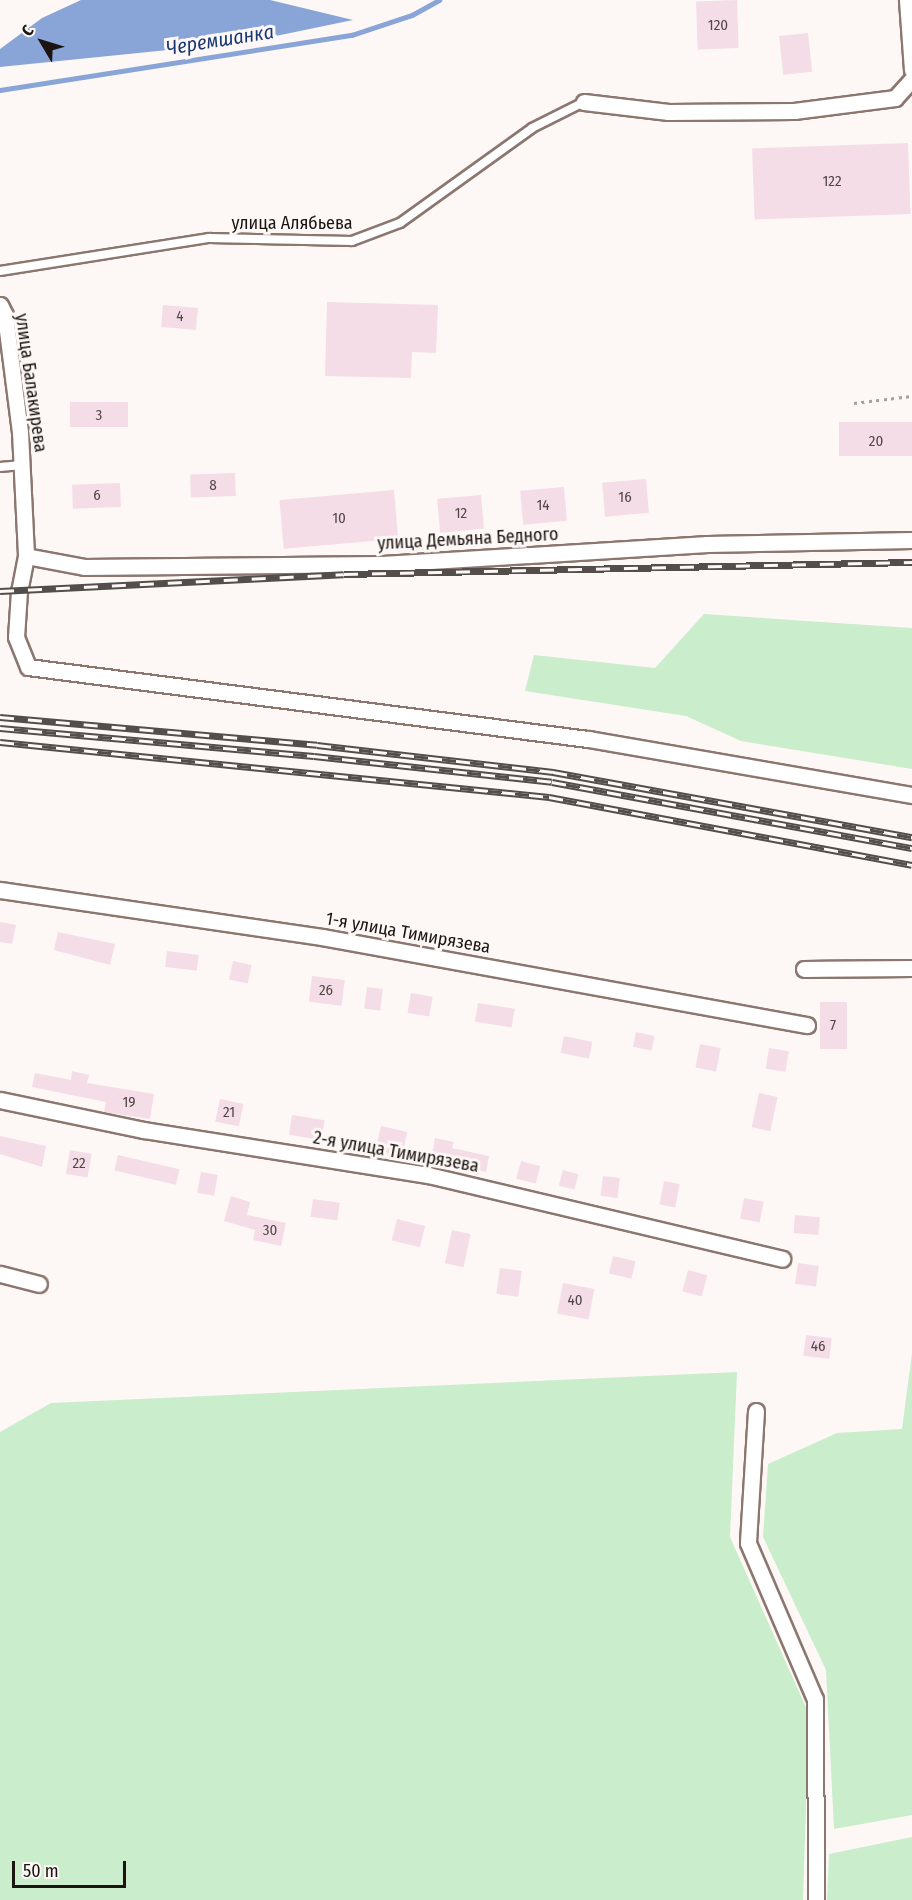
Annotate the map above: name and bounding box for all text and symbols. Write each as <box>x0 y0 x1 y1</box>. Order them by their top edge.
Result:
north arrow <box>12 12 72 72</box>
house number: 120 <box>708 17 728 35</box>
water label: Черемшанка <box>164 20 276 60</box>
text: С <box>17 21 37 40</box>
house number: 122 <box>822 173 842 191</box>
street label: улица Алябьева <box>231 212 353 234</box>
house number: 4 <box>176 308 184 326</box>
street label: улица Балакирева <box>11 312 51 454</box>
house number: 3 <box>96 407 102 425</box>
house number: 20 <box>869 433 883 451</box>
house number: 8 <box>209 477 217 495</box>
house number: 6 <box>93 487 101 505</box>
house number: 16 <box>618 489 632 507</box>
house number: 14 <box>536 497 550 515</box>
house number: 12 <box>455 505 467 523</box>
house number: 10 <box>332 510 346 528</box>
street label: улица Демьяна Бедного <box>377 523 559 555</box>
street label: 1-я улица Тимирязева <box>324 908 492 958</box>
house number: 26 <box>319 982 333 1000</box>
house number: 7 <box>830 1017 836 1035</box>
house number: 19 <box>122 1094 136 1112</box>
house number: 21 <box>223 1104 235 1122</box>
street label: 2-я улица Тимирязева <box>312 1127 480 1177</box>
house number: 22 <box>72 1155 86 1173</box>
house number: 30 <box>263 1222 277 1240</box>
house number: 40 <box>567 1292 583 1310</box>
house number: 46 <box>811 1338 825 1356</box>
scale bar <box>15 1849 129 1887</box>
text: 50 m <box>23 1860 59 1882</box>

